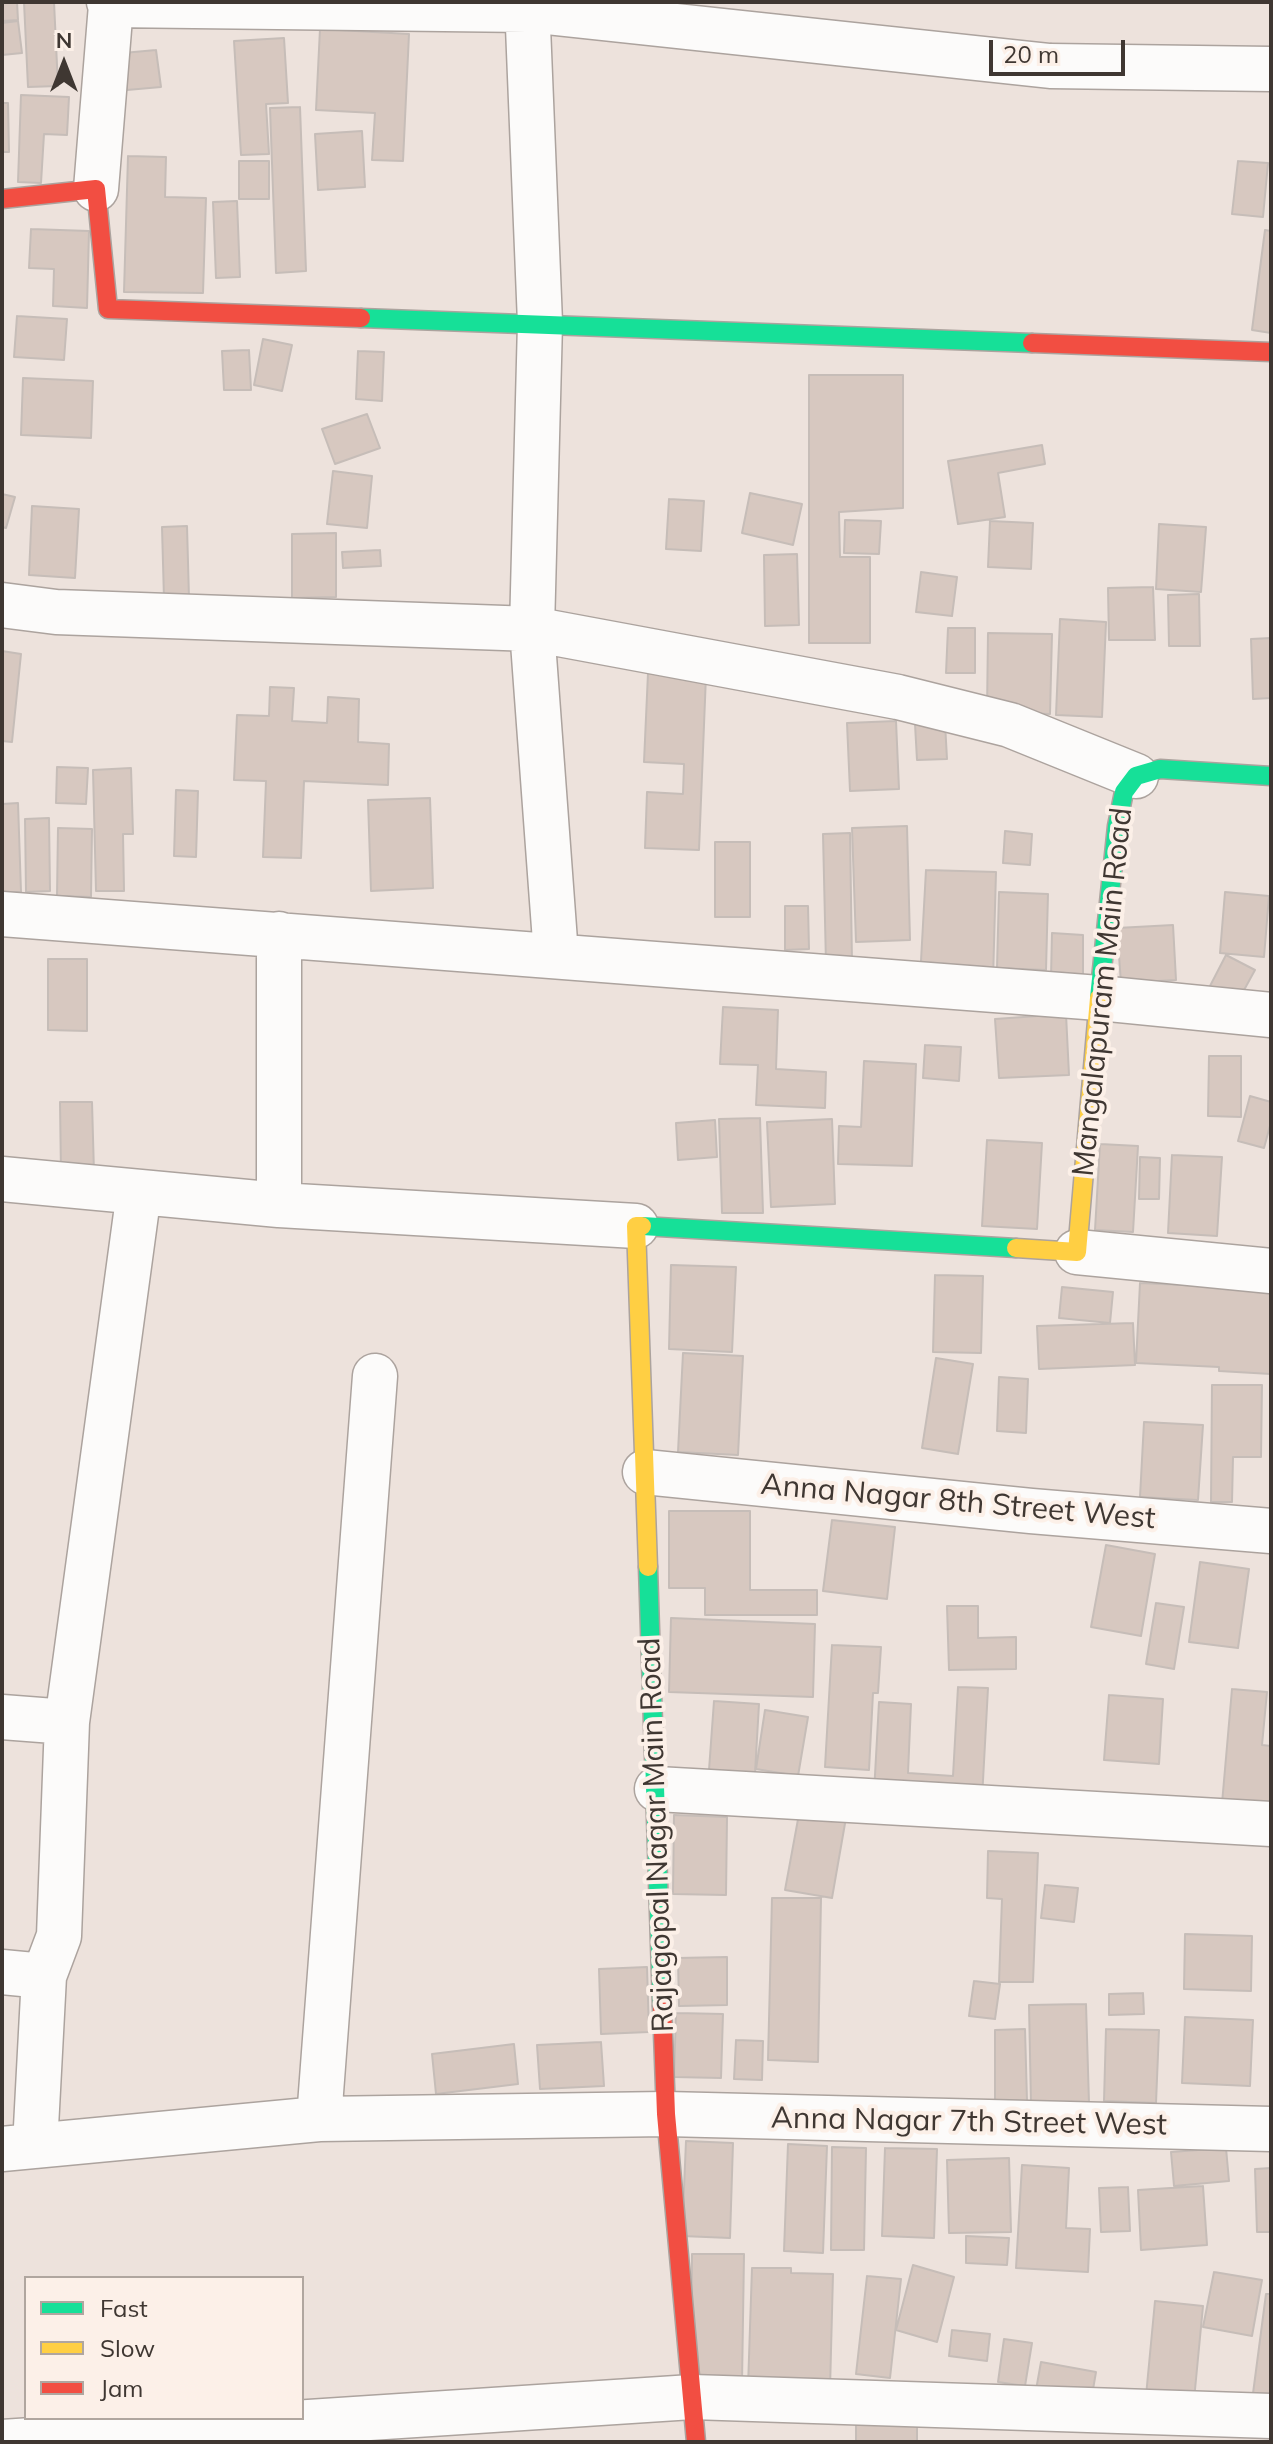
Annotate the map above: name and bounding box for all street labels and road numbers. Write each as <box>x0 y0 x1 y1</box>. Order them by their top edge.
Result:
street label: Mangalapuram Main Road <box>1066 806 1140 1178</box>
street label: Anna Nagar 8th Street West <box>759 1467 1157 1537</box>
street label: Rajagopal Nagar Main Road <box>632 1637 682 2033</box>
street label: Anna Nagar 7th Street West <box>771 2101 1167 2143</box>

